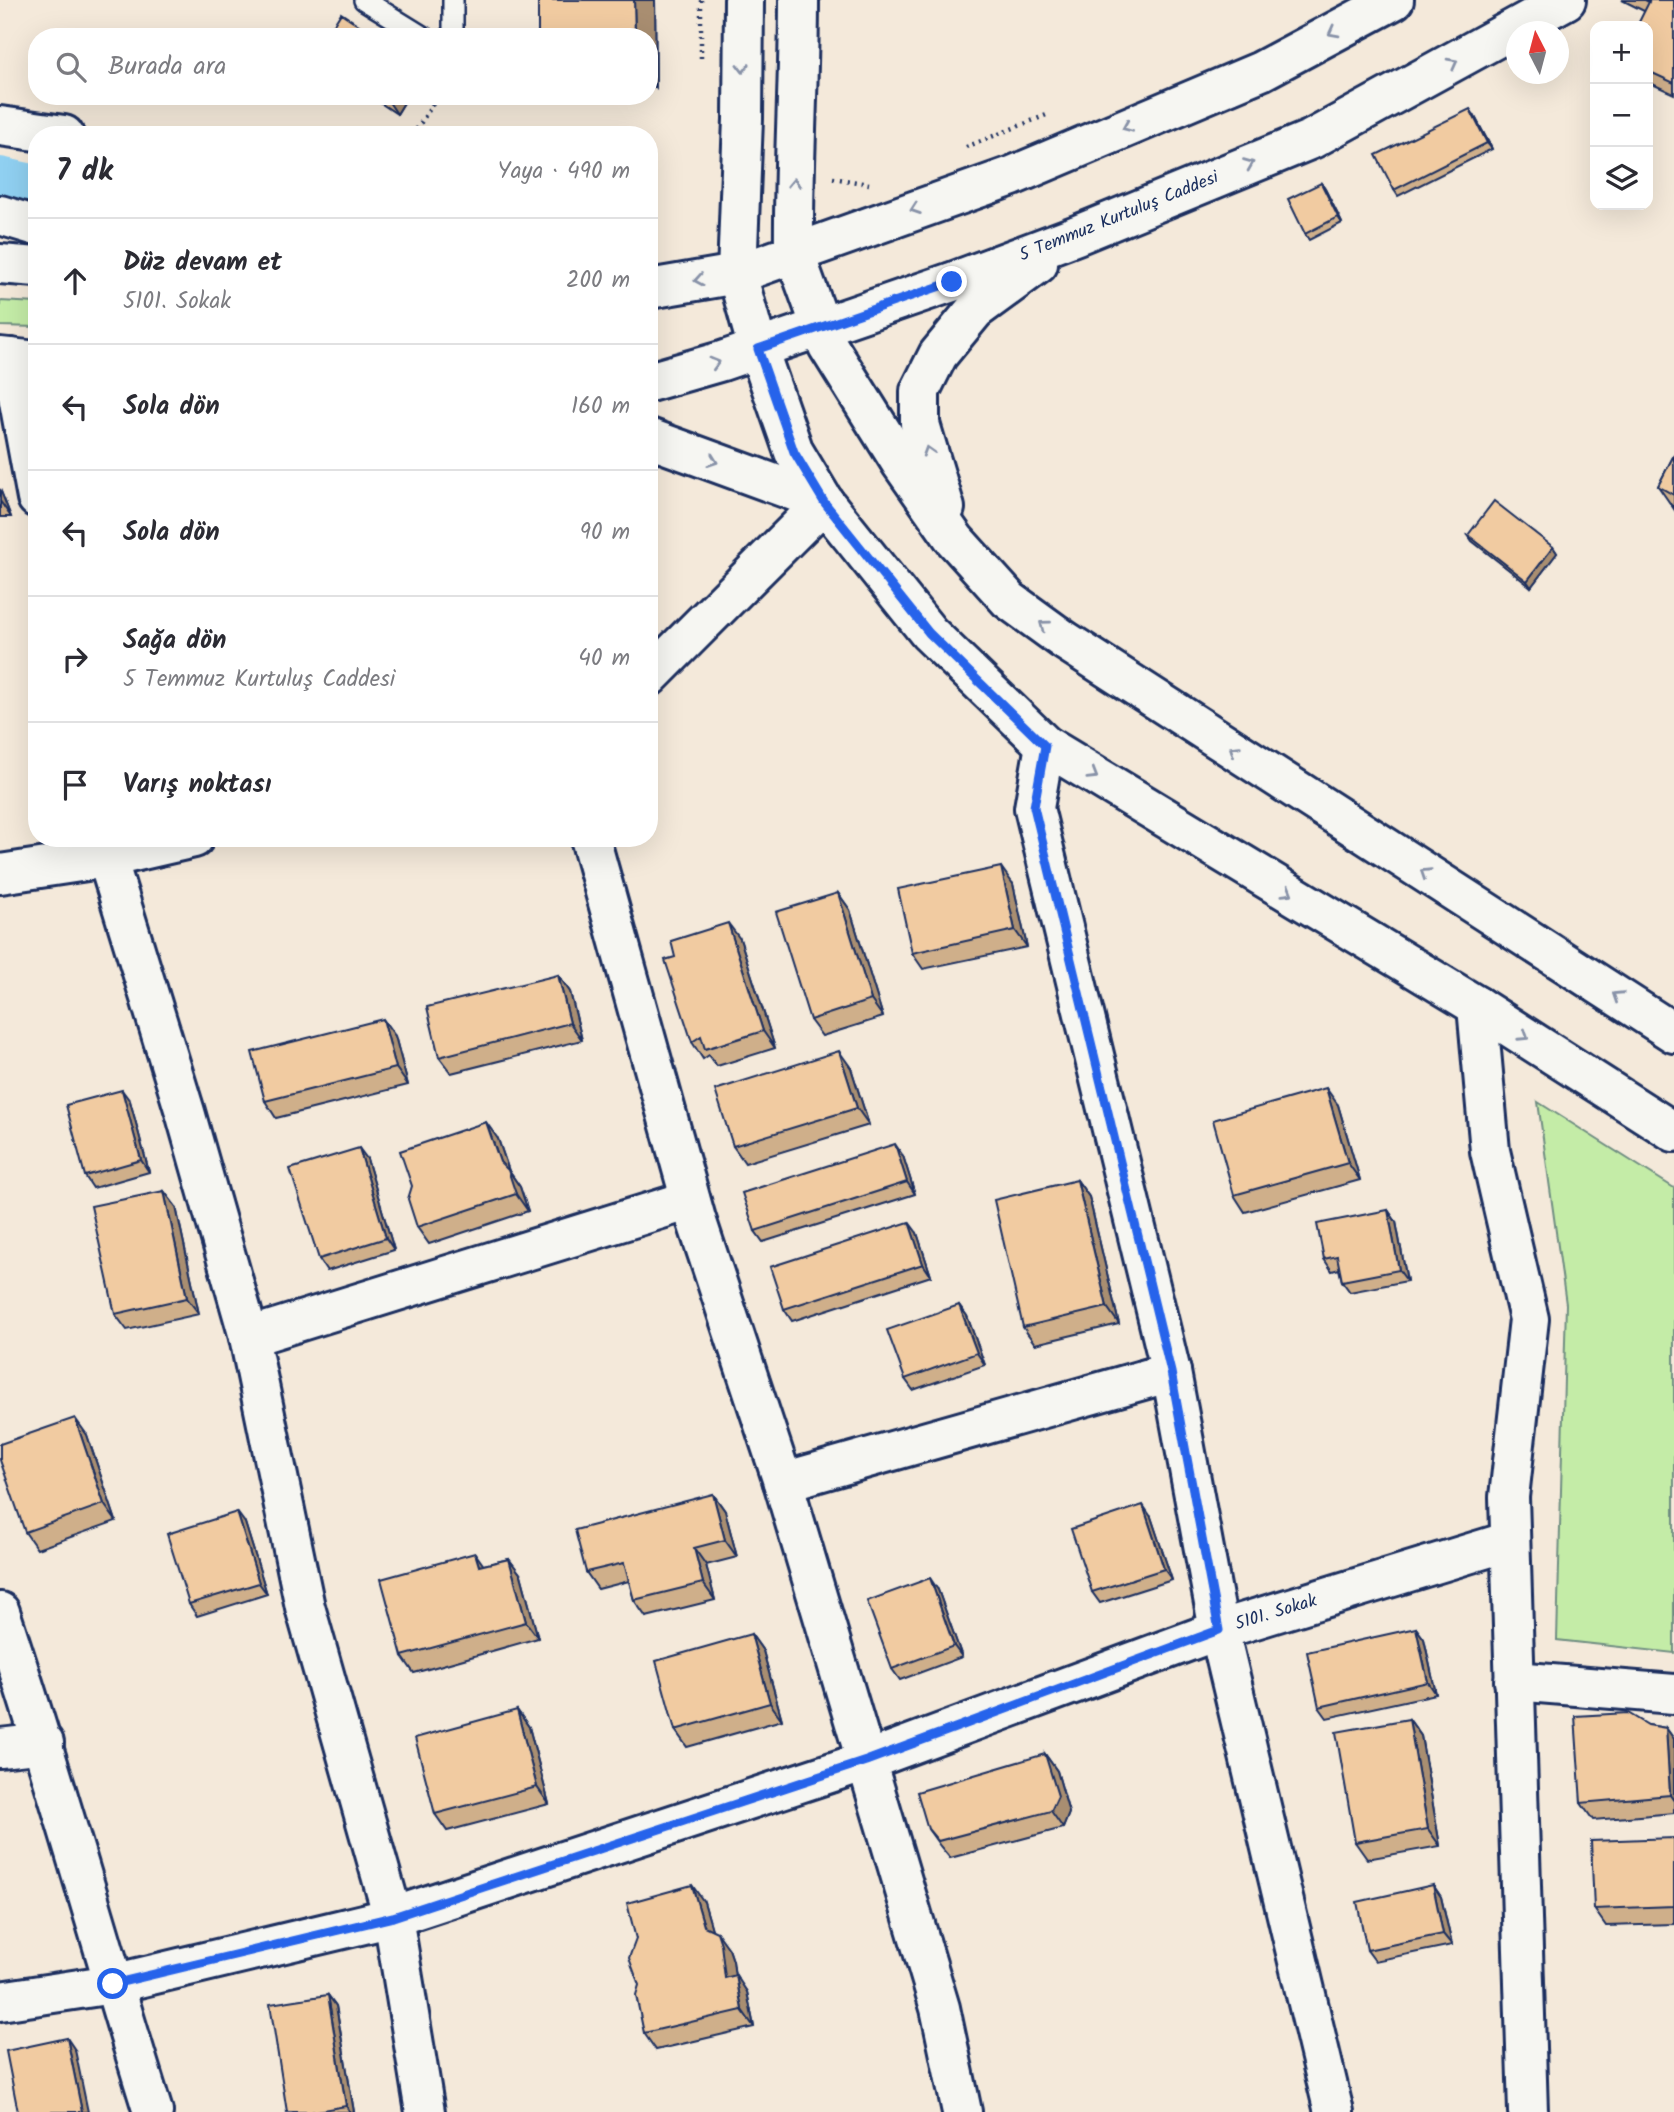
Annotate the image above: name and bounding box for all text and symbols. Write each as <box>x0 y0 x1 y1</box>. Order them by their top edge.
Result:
north arrow <box>1506 21 1569 84</box>
map controls <box>1590 21 1653 210</box>
button: + <box>1590 21 1653 84</box>
one-way arrow <box>1328 24 1341 37</box>
search box <box>28 28 658 105</box>
text: Burada ara <box>108 46 226 88</box>
icon: search <box>52 48 90 86</box>
one-way arrow <box>1445 58 1458 71</box>
one-way arrow <box>735 63 751 74</box>
button: − <box>1590 84 1653 147</box>
one-way arrow <box>1122 119 1134 133</box>
button: layers <box>1590 147 1653 210</box>
text: 7 dk <box>56 148 113 196</box>
text: Yaya · 490 m <box>498 154 630 190</box>
one-way arrow <box>1242 158 1255 172</box>
street label: 5 Temmuz Kurtuluş Caddesi <box>1015 163 1224 270</box>
one-way arrow <box>786 178 802 188</box>
one-way arrow <box>909 201 921 215</box>
text: Düz devam et <box>123 242 282 284</box>
icon: ahead <box>56 262 94 300</box>
text: 200 m <box>566 263 630 299</box>
route end <box>936 266 967 297</box>
one-way arrow <box>693 272 705 287</box>
text: 5101. Sokak <box>123 284 231 320</box>
one-way arrow <box>709 357 721 372</box>
text: Sola dön <box>123 386 220 428</box>
icon: left <box>56 388 94 426</box>
text: 160 m <box>571 389 630 425</box>
one-way arrow <box>922 445 937 457</box>
one-way arrow <box>707 453 719 467</box>
text: Sola dön <box>123 512 220 554</box>
icon: left <box>56 514 94 552</box>
text: 90 m <box>580 515 630 551</box>
text: Sağa dön <box>123 620 226 662</box>
one-way arrow <box>1039 621 1051 634</box>
icon: right <box>56 640 94 678</box>
text: 40 m <box>578 641 630 677</box>
text: 5 Temmuz Kurtuluş Caddesi <box>123 662 395 698</box>
one-way arrow <box>1229 746 1242 758</box>
text: Varış noktası <box>123 764 271 806</box>
icon: arrive <box>56 766 94 804</box>
one-way arrow <box>1086 767 1099 780</box>
one-way arrow <box>1420 868 1433 881</box>
one-way arrow <box>1281 884 1294 897</box>
one-way arrow <box>1611 992 1624 1005</box>
one-way arrow <box>1517 1028 1530 1041</box>
street label: 5101. Sokak <box>1231 1587 1321 1639</box>
route start <box>97 1968 128 1999</box>

